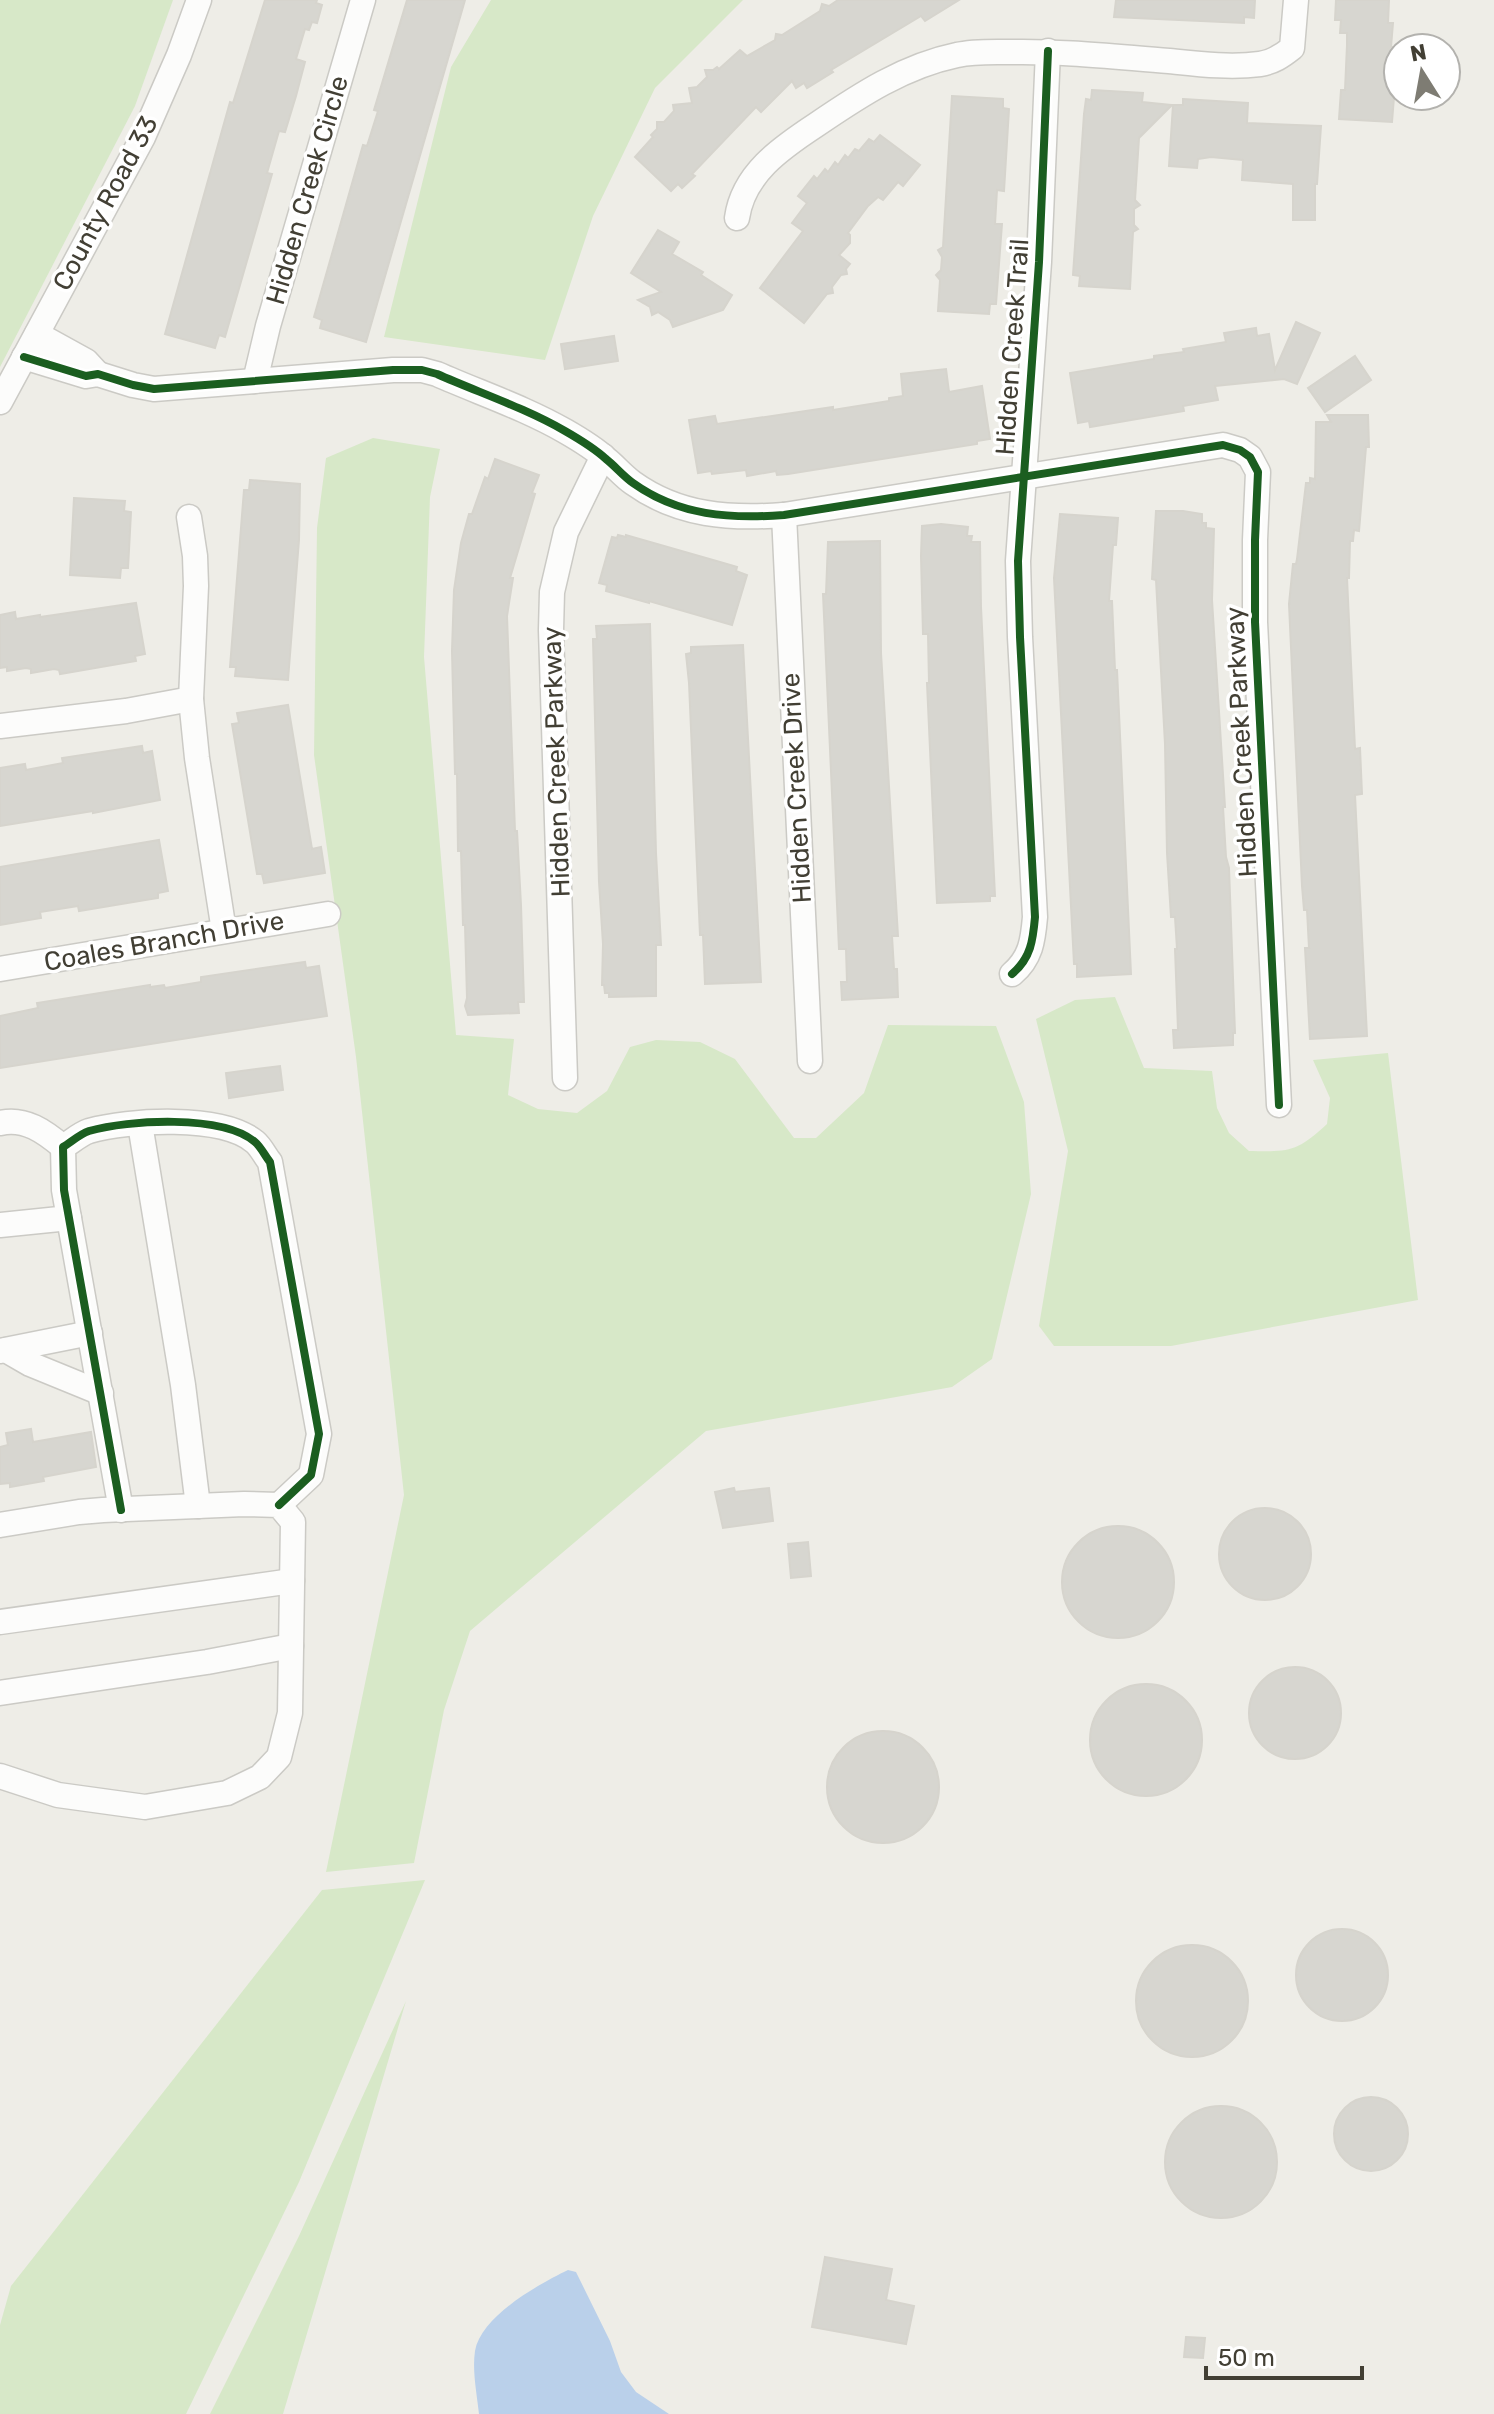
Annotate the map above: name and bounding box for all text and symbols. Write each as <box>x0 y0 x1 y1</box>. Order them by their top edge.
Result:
north arrow <box>1382 32 1462 112</box>
text: N <box>1408 38 1429 68</box>
street label: Hidden Creek Circle <box>260 72 355 308</box>
street label: County Road 33 <box>46 111 164 296</box>
street label: Hidden Creek Trail <box>989 238 1036 456</box>
street label: Hidden Creek Parkway <box>1219 606 1264 878</box>
street label: Hidden Creek Parkway <box>536 626 577 898</box>
street label: Hidden Creek Drive <box>775 672 818 904</box>
street label: Coales Branch Drive <box>42 905 287 978</box>
scale bar <box>1206 2330 1362 2380</box>
text: 50 m <box>1218 2344 1275 2372</box>

